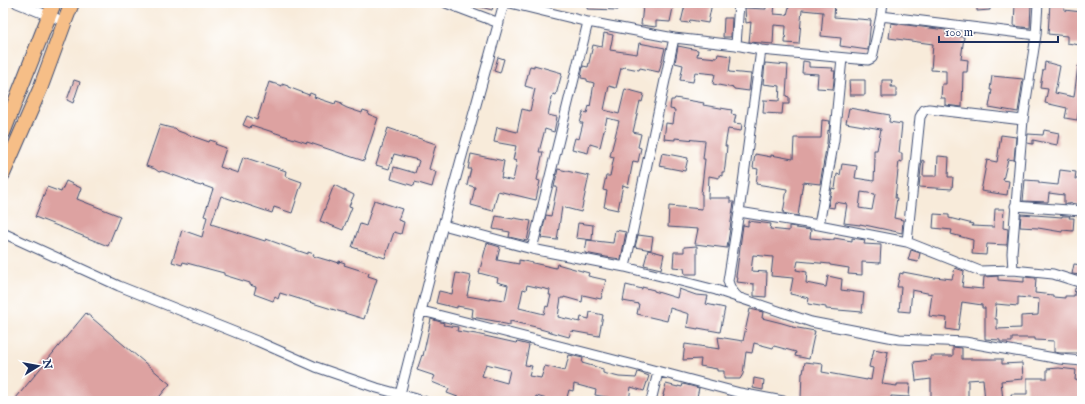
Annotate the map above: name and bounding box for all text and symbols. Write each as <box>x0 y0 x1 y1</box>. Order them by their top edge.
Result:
scale bar <box>939 18 1058 44</box>
text: 100 m <box>945 25 973 40</box>
north arrow <box>18 346 58 386</box>
text: N <box>39 357 55 371</box>

